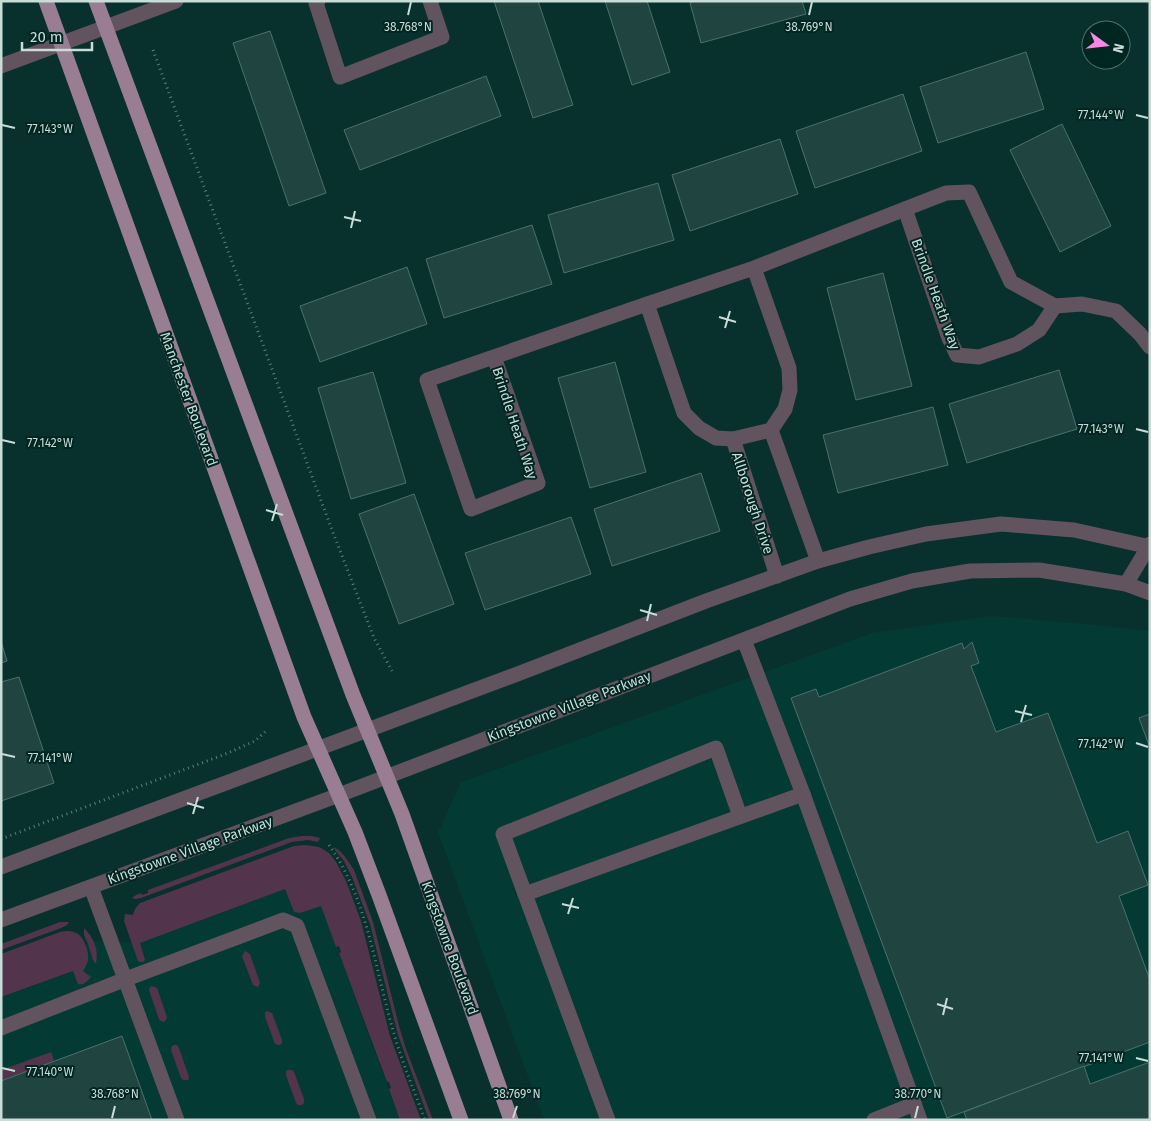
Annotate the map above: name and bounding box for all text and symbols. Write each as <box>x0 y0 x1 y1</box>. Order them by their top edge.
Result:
scale bar <box>22 20 92 52</box>
text: 38.768°N <box>384 20 432 34</box>
text: 38.769°N <box>785 20 833 34</box>
north arrow <box>1081 20 1131 70</box>
text: 20 m <box>30 28 63 46</box>
text: N <box>1109 42 1127 55</box>
text: 77.144°W <box>1078 108 1124 122</box>
text: 77.143°W <box>27 122 73 136</box>
street label: Brindle Heath Way <box>908 236 964 352</box>
street label: Manchester Boulevard <box>156 330 221 469</box>
street label: Brindle Heath Way <box>488 365 541 481</box>
text: 77.143°W <box>1078 422 1124 436</box>
text: 77.142°W <box>27 436 73 450</box>
street label: Allborough Drive <box>728 450 777 556</box>
street label: Kingstowne Village Parkway <box>485 667 654 746</box>
text: 77.142°W <box>1078 737 1124 751</box>
text: 77.141°W <box>28 751 72 765</box>
street label: Kingstowne Village Parkway <box>105 813 275 888</box>
street label: Kingstowne Boulevard <box>417 879 482 1017</box>
text: 77.141°W <box>1079 1051 1123 1065</box>
text: 77.140°W <box>27 1065 73 1079</box>
text: 38.768°N <box>91 1087 139 1101</box>
text: 38.769°N <box>493 1087 541 1101</box>
text: 38.770°N <box>894 1087 942 1101</box>

